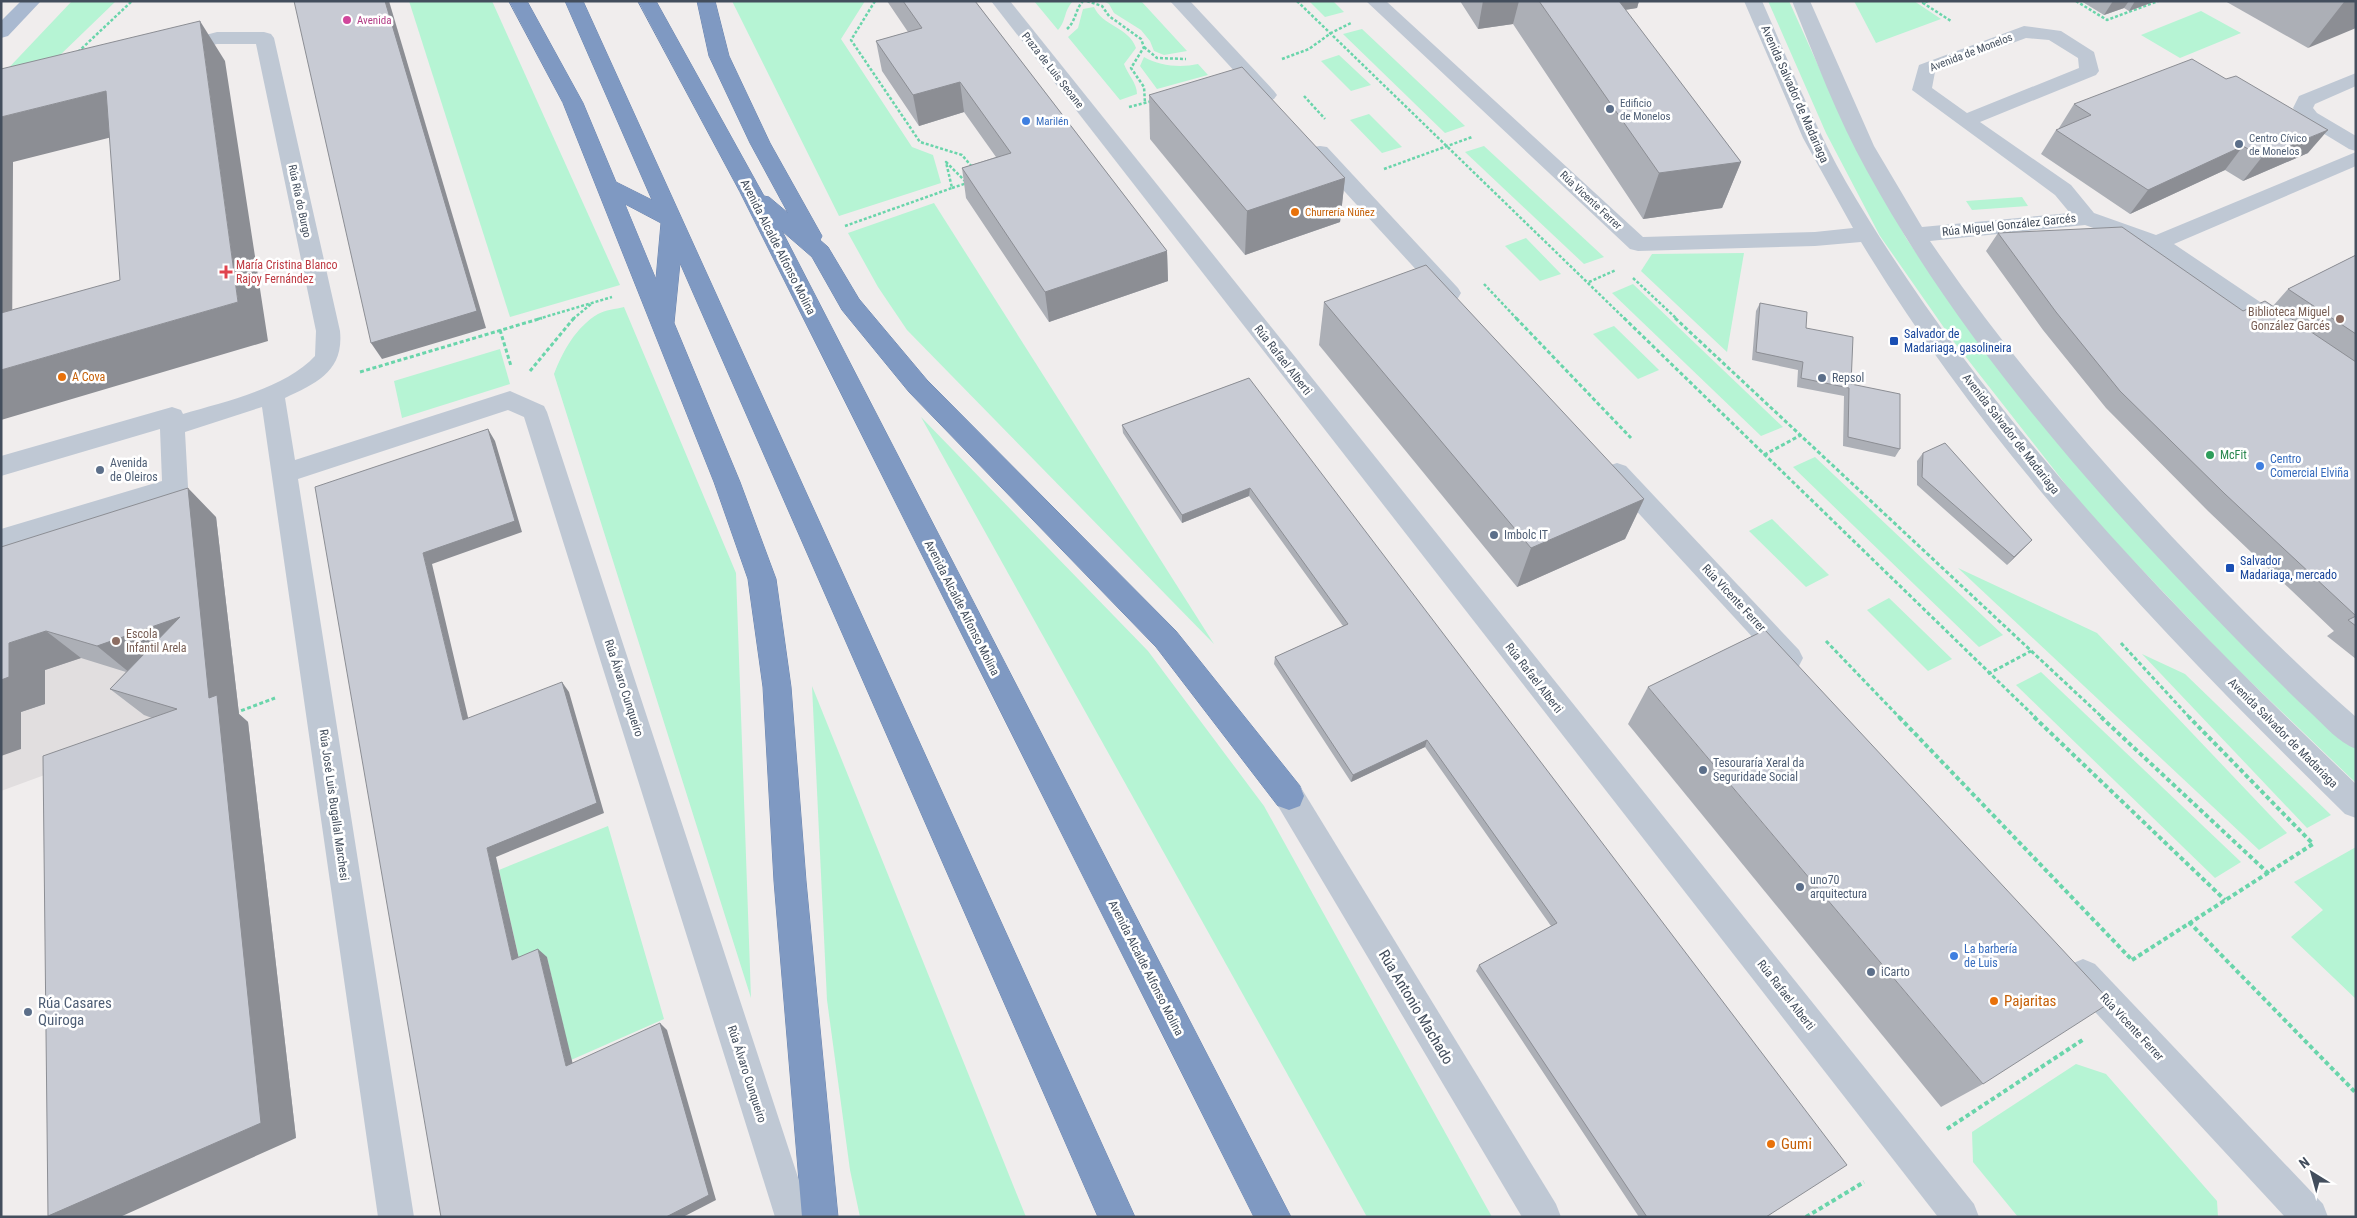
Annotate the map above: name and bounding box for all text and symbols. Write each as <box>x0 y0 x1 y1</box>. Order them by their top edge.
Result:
marker: Avenida <box>341 14 353 26</box>
place label: Avenida <box>357 14 391 27</box>
street label: Avenida Salvador de Madariaga <box>1758 23 1832 165</box>
street label: Praza de Luis Seoane <box>1019 30 1086 111</box>
street label: Avenida de Monelos <box>1928 31 2014 74</box>
place label: Edificio de Monelos <box>1620 97 1671 123</box>
marker: Edificio de Monelos <box>1604 103 1616 115</box>
marker: Marilén <box>1020 115 1032 127</box>
place label: Marilén <box>1036 115 1068 128</box>
place label: Centro Cívico de Monelos <box>2249 132 2307 158</box>
marker: Centro Cívico de Monelos <box>2233 138 2245 150</box>
street label: Rúa Ría do Burgo <box>285 163 314 239</box>
street label: Rúa Vicente Ferrer <box>1557 168 1625 233</box>
street label: Avenida Alcalde Alfonso Molina <box>738 177 818 317</box>
marker: Churrería Núñez <box>1289 206 1301 218</box>
place label: Churrería Núñez <box>1305 206 1375 219</box>
street label: Rúa Miguel González Garcés <box>1941 211 2077 239</box>
place label: María Cristina Blanco Rajoy Fernández <box>236 258 338 286</box>
marker: María Cristina Blanco Rajoy Fernández <box>220 266 232 278</box>
place label: Biblioteca Miguel González Garcés <box>2248 305 2330 333</box>
marker: Biblioteca Miguel González Garcés <box>2334 313 2346 325</box>
street label: Rúa Rafael Alberti <box>1251 322 1315 398</box>
place label: Salvador de Madariaga, gasolineira <box>1904 327 2012 355</box>
marker: Salvador de Madariaga, gasolineira <box>1888 335 1900 347</box>
place label: A Cova <box>72 370 105 384</box>
marker: A Cova <box>56 371 68 383</box>
place label: Repsol <box>1832 371 1864 385</box>
street label: Avenida Salvador de Madariaga <box>1960 371 2063 497</box>
marker: Repsol <box>1816 372 1828 384</box>
place label: McFit <box>2220 448 2247 462</box>
marker: McFit <box>2204 449 2216 461</box>
place label: Centro Comercial Elviña <box>2270 452 2349 480</box>
place label: Avenida de Oleiros <box>110 456 158 484</box>
marker: Centro Comercial Elviña <box>2254 460 2266 472</box>
marker: Avenida de Oleiros <box>94 464 106 476</box>
place label: Imbolc IT <box>1504 528 1548 542</box>
marker: Imbolc IT <box>1488 529 1500 541</box>
street label: Avenida Alcalde Alfonso Molina <box>922 538 1002 678</box>
place label: Salvador Madariaga, mercado <box>2240 554 2337 582</box>
street label: Rúa Vicente Ferrer <box>1699 561 1769 635</box>
marker: Salvador Madariaga, mercado <box>2224 562 2236 574</box>
place label: Escola Infantil Arela <box>126 627 187 655</box>
marker: Escola Infantil Arela <box>110 635 122 647</box>
street label: Rúa Álvaro Cunqueiro <box>602 637 647 738</box>
street label: Rúa Rafael Alberti <box>1502 640 1566 716</box>
street label: Avenida Salvador de Madariaga <box>2225 675 2341 791</box>
street label: Rúa José Luis Bugallal Marchesi <box>316 728 352 882</box>
place label: Tesouraría Xeral da Seguridade Social <box>1713 756 1804 784</box>
marker: Tesouraría Xeral da Seguridade Social <box>1697 764 1709 776</box>
place label: uno70 arquitectura <box>1810 873 1867 901</box>
marker: uno70 arquitectura <box>1794 881 1806 893</box>
street label: Avenida Alcalde Alfonso Molina <box>1106 898 1186 1038</box>
place label: La barbería de Luis <box>1964 942 2018 970</box>
street label: Rúa Antonio Machado <box>1375 947 1457 1067</box>
marker: La barbería de Luis <box>1948 950 1960 962</box>
street label: Rúa Rafael Alberti <box>1754 957 1818 1033</box>
place label: iCarto <box>1881 965 1910 979</box>
marker: iCarto <box>1865 966 1877 978</box>
street label: Rúa Vicente Ferrer <box>2097 990 2167 1064</box>
place label: Pajaritas <box>2004 992 2057 1010</box>
place label: Rúa Casares Quiroga <box>38 994 112 1029</box>
marker: Pajaritas <box>1988 995 2000 1007</box>
marker: Rúa Casares Quiroga <box>22 1006 34 1018</box>
street label: Rúa Álvaro Cunqueiro <box>725 1023 770 1124</box>
place label: Gumi <box>1781 1135 1812 1153</box>
marker: Gumi <box>1765 1138 1777 1150</box>
north arrow <box>2287 1148 2337 1198</box>
text: N <box>2296 1154 2312 1172</box>

